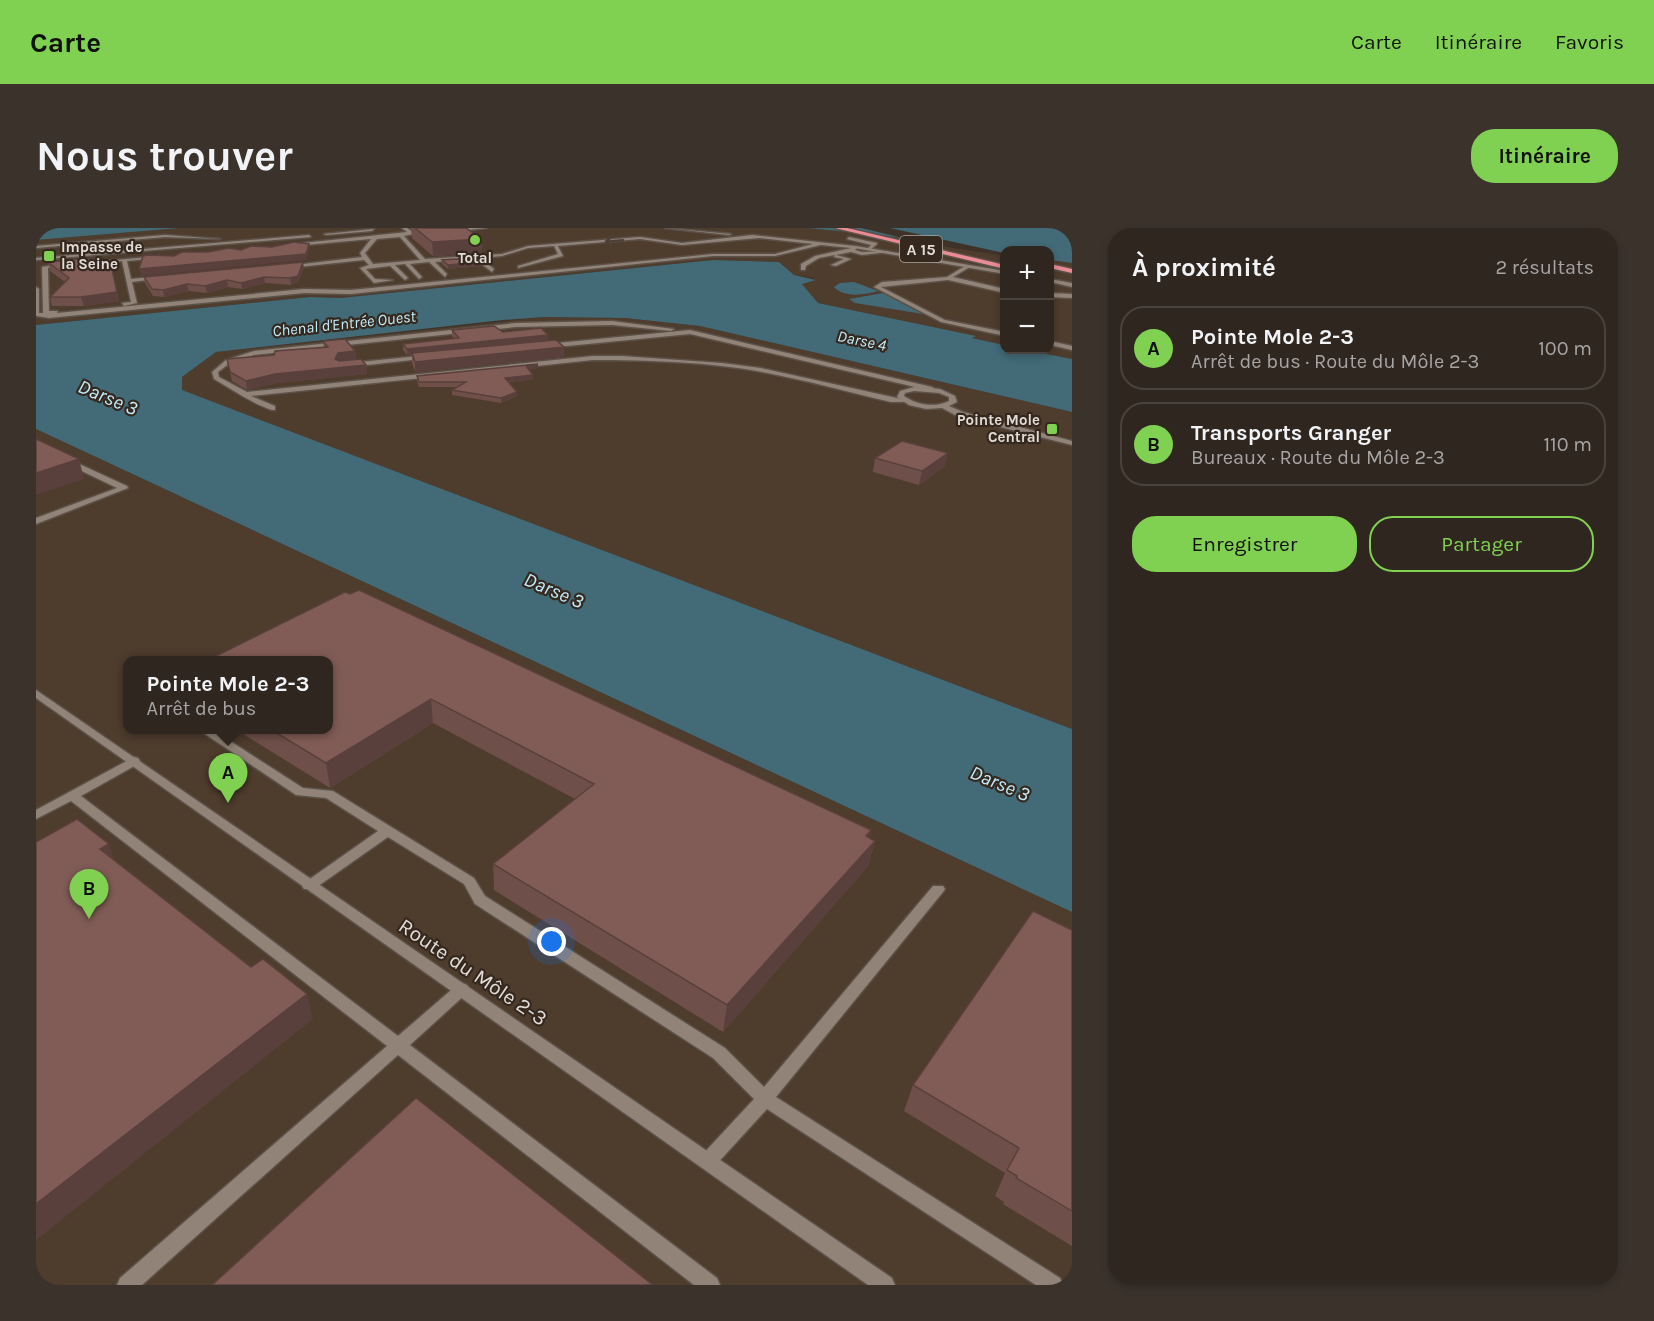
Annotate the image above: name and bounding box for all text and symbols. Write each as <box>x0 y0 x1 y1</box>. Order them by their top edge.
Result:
text: Carte <box>30 26 101 59</box>
text: Carte <box>1351 30 1402 54</box>
text: Itinéraire <box>1435 30 1522 54</box>
text: Favoris <box>1555 30 1624 54</box>
button: Itinéraire <box>1471 129 1618 183</box>
text: Nous trouver <box>36 131 293 181</box>
marker: Total <box>468 233 482 247</box>
one-way arrow <box>604 236 624 247</box>
road number: A 15 <box>900 236 942 262</box>
place label: Impasse de la Seine <box>61 238 143 273</box>
map controls <box>1000 246 1054 354</box>
button: + <box>1000 246 1054 300</box>
marker: Impasse de la Seine <box>42 249 56 263</box>
place label: Total <box>458 249 492 267</box>
text: À proximité <box>1132 252 1276 283</box>
text: 2 résultats <box>1495 256 1594 279</box>
button: − <box>1000 300 1054 354</box>
water label: Chenal d'Entrée Ouest <box>271 306 417 340</box>
text: Pointe Mole 2-3 <box>1191 324 1354 350</box>
water label: Darse 4 <box>836 326 889 355</box>
text: A <box>1147 337 1160 360</box>
text: 100 m <box>1538 337 1592 360</box>
text: Arrêt de bus · Route du Môle 2-3 <box>1191 350 1479 373</box>
water label: Darse 3 <box>75 375 141 420</box>
place label: Pointe Mole Central <box>957 411 1040 446</box>
text: Transports Granger <box>1191 420 1391 446</box>
marker: Pointe Mole Central <box>1045 422 1059 436</box>
text: B <box>1147 433 1160 456</box>
text: 110 m <box>1543 433 1592 456</box>
text: Bureaux · Route du Môle 2-3 <box>1191 446 1445 469</box>
button: Enregistrer <box>1132 516 1357 572</box>
button: Partager <box>1369 516 1594 572</box>
water label: Darse 3 <box>521 568 587 613</box>
popup <box>123 656 333 734</box>
text: Pointe Mole 2-3 <box>147 671 309 697</box>
text: Arrêt de bus <box>147 697 256 720</box>
pin: A <box>208 754 248 803</box>
water label: Darse 3 <box>967 761 1033 806</box>
pin: B <box>70 870 108 919</box>
street label: Route du Môle 2-3 <box>394 913 552 1031</box>
your location <box>537 927 566 956</box>

